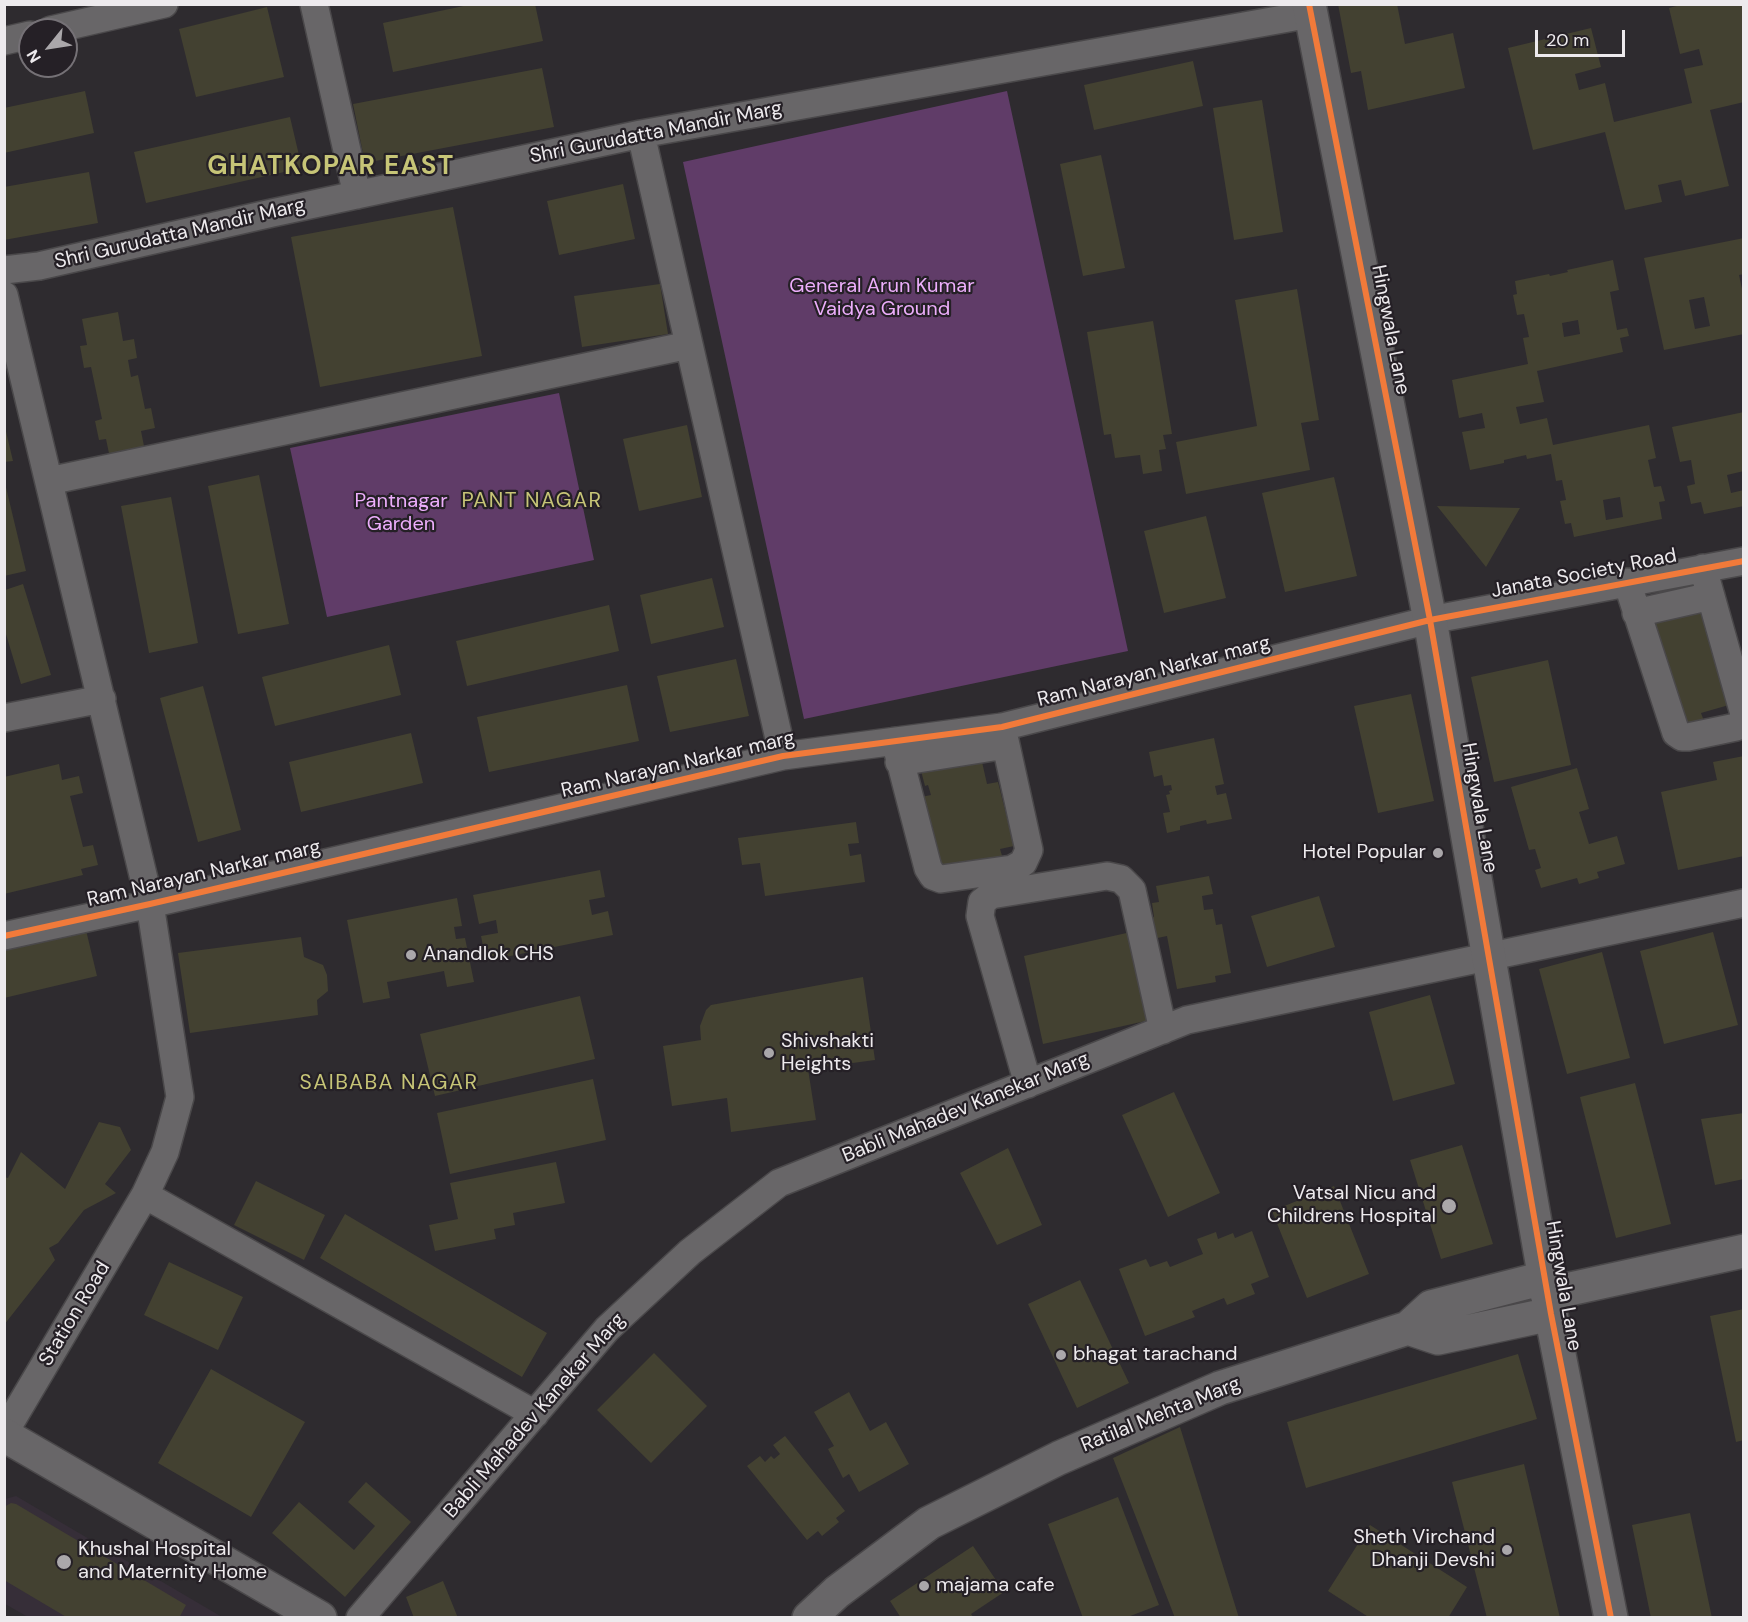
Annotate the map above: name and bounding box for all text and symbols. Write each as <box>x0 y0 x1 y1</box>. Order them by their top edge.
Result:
north arrow <box>18 18 78 78</box>
scale bar <box>1538 18 1628 56</box>
text: 20 m <box>1546 28 1589 52</box>
text: N <box>22 46 46 67</box>
street label: Shri Gurudatta Mandir Marg <box>528 97 784 169</box>
district label: GHATKOPAR EAST <box>207 151 455 183</box>
street label: Shri Gurudatta Mandir Marg <box>52 193 308 275</box>
street label: Hingwala Lane <box>1366 263 1414 397</box>
park label: General Arun Kumar Vaidya Ground <box>789 275 975 322</box>
district label: PANT NAGAR <box>461 488 603 514</box>
park label: Pantnagar Garden <box>354 490 448 537</box>
street label: Janata Society Road <box>1489 544 1679 604</box>
street label: Ram Narayan Narkar marg <box>1035 631 1273 713</box>
street label: Ram Narayan Narkar marg <box>559 726 797 804</box>
street label: Hingwala Lane <box>1456 741 1502 875</box>
street label: Ram Narayan Narkar marg <box>85 835 323 913</box>
place label: Hotel Popular <box>1303 841 1426 865</box>
marker: Hotel Popular <box>1431 846 1445 860</box>
place label: Anandlok CHS <box>423 943 554 967</box>
marker: Anandlok CHS <box>404 948 418 962</box>
place label: Shivshakti Heights <box>781 1030 874 1077</box>
marker: Shivshakti Heights <box>762 1046 776 1060</box>
street label: Babli Mahadev Kanekar Marg <box>839 1047 1093 1169</box>
district label: SAIBABA NAGAR <box>300 1070 478 1096</box>
place label: Vatsal Nicu and Childrens Hospital <box>1267 1182 1436 1229</box>
marker: Vatsal Nicu and Childrens Hospital <box>1440 1197 1458 1215</box>
street label: Hingwala Lane <box>1540 1219 1586 1353</box>
street label: Station Road <box>34 1257 116 1371</box>
street label: Babli Mahadev Kanekar Marg <box>439 1308 631 1524</box>
place label: bhagat tarachand <box>1073 1343 1238 1367</box>
marker: bhagat tarachand <box>1054 1348 1068 1362</box>
street label: Ratilal Mehta Marg <box>1078 1372 1244 1458</box>
place label: Sheth Virchand Dhanji Devshi <box>1353 1526 1495 1573</box>
place label: Khushal Hospital and Maternity Home <box>78 1538 267 1585</box>
marker: Sheth Virchand Dhanji Devshi <box>1500 1543 1514 1557</box>
marker: Khushal Hospital and Maternity Home <box>55 1553 73 1571</box>
place label: majama cafe <box>936 1574 1055 1598</box>
marker: majama cafe <box>917 1579 931 1593</box>

